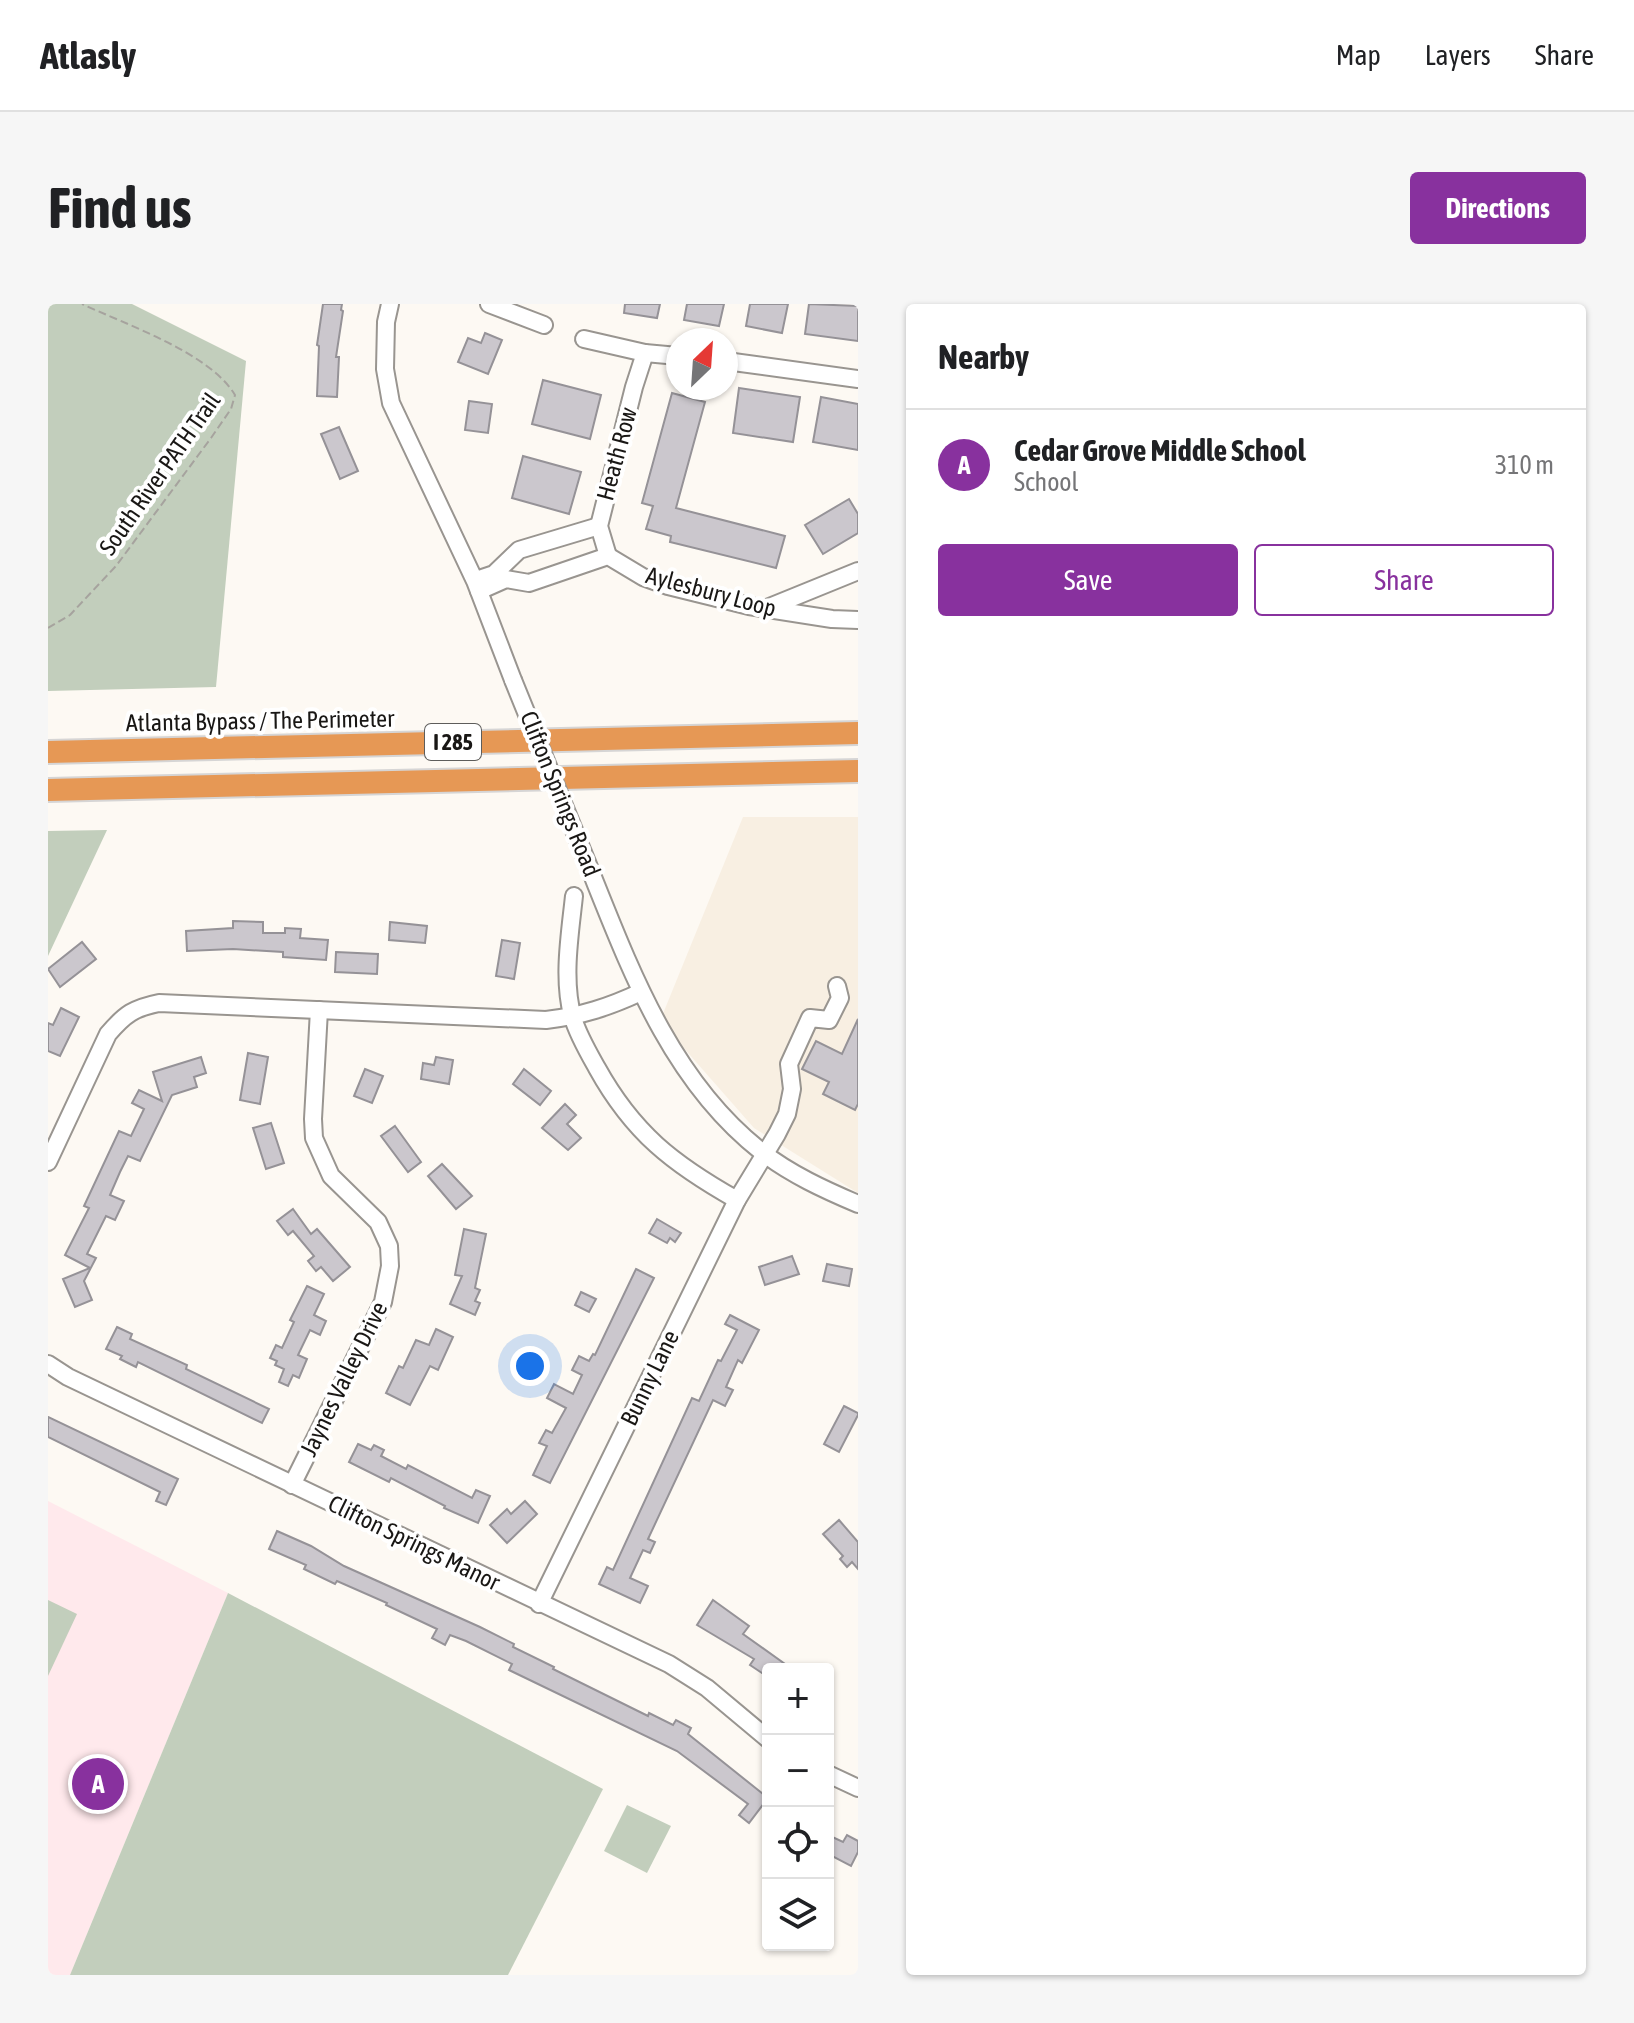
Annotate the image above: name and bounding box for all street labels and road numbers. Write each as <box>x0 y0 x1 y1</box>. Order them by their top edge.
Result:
street label: South River PATH Trail <box>94 387 226 560</box>
street label: Heath Row <box>591 404 642 503</box>
street label: Aylesbury Loop <box>643 561 779 622</box>
street label: Atlanta Bypass / The Perimeter <box>126 705 395 736</box>
street label: Clifton Springs Road <box>515 707 606 880</box>
road number: I 285 <box>425 724 481 760</box>
street label: Jaynes Valley Drive <box>295 1297 393 1460</box>
street label: Bunny Lane <box>615 1326 684 1430</box>
street label: Clifton Springs Manor <box>324 1489 505 1596</box>

